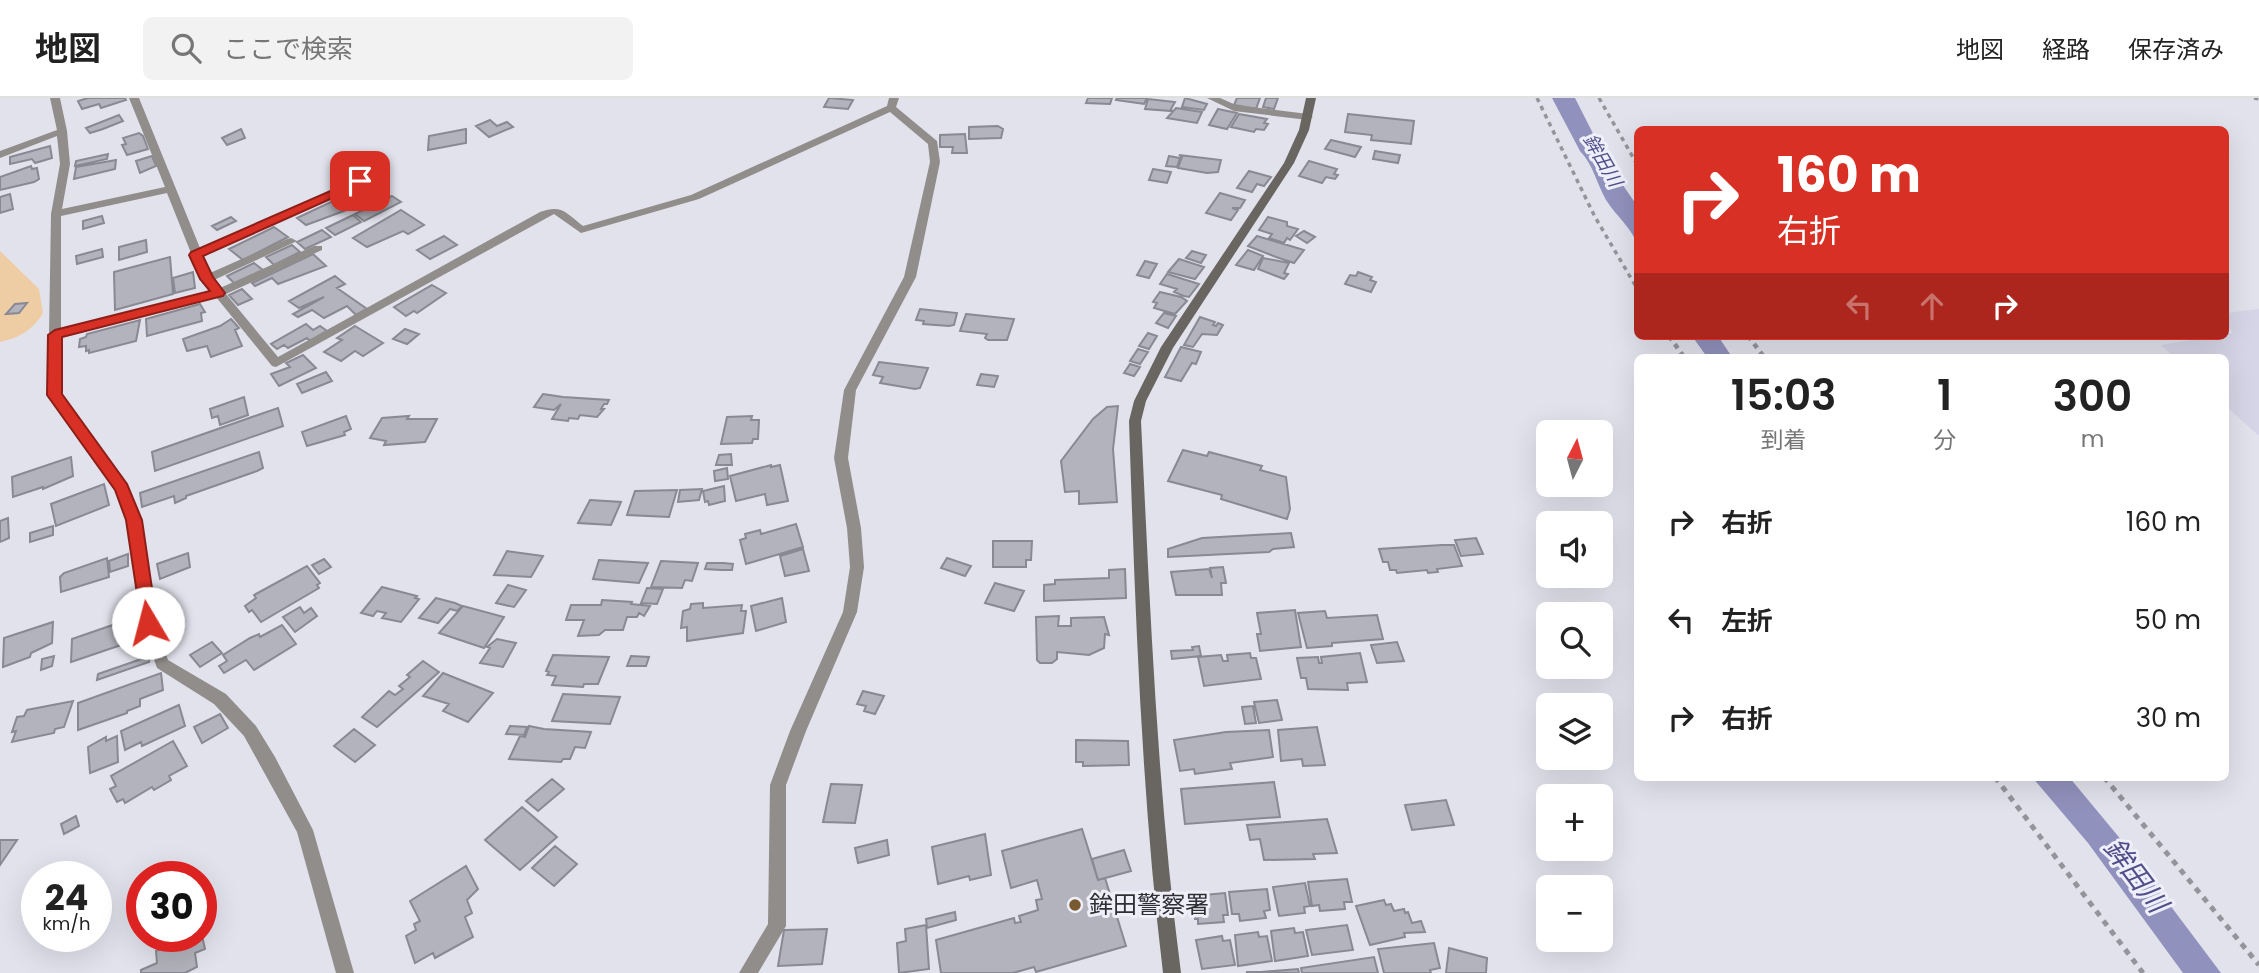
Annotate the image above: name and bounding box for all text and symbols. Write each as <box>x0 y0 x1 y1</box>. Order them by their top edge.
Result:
search box <box>143 17 633 80</box>
text: 地図 <box>35 25 101 72</box>
icon: search <box>167 29 205 67</box>
text: ここで検索 <box>223 31 353 67</box>
text: 地図 <box>1956 33 2004 66</box>
text: 経路 <box>2042 33 2090 66</box>
text: 保存済み <box>2128 33 2224 66</box>
water label: 鉾田川 <box>1577 129 1630 193</box>
text: 160 m <box>1777 141 1921 209</box>
pin <box>330 151 390 211</box>
icon: right <box>1662 154 1753 245</box>
icon: arrive <box>341 162 379 200</box>
text: 右折 <box>1777 208 1841 253</box>
icon: left <box>1840 287 1878 325</box>
icon: ahead <box>1913 287 1951 325</box>
icon: right <box>1986 287 2024 325</box>
text: 15:03 <box>1731 366 1836 425</box>
text: 1 <box>1937 366 1952 425</box>
text: 300 <box>2053 367 2132 426</box>
north arrow <box>1536 420 1614 497</box>
map controls <box>1536 420 1613 952</box>
text: m <box>2081 423 2104 455</box>
text: 到着 <box>1761 424 1807 456</box>
text: 分 <box>1933 424 1956 456</box>
icon: right <box>1662 503 1700 541</box>
text: 160 m <box>2126 504 2201 540</box>
text: 右折 <box>1721 505 1773 541</box>
button: sound <box>1536 511 1613 588</box>
position arrow <box>111 586 185 660</box>
icon: left <box>1662 601 1700 639</box>
button: search <box>1536 602 1613 679</box>
text: 50 m <box>2135 602 2201 638</box>
text: 左折 <box>1721 603 1773 639</box>
button: layers <box>1536 693 1613 770</box>
icon: right <box>1662 699 1700 737</box>
text: 30 m <box>2136 700 2201 736</box>
text: 右折 <box>1721 701 1773 737</box>
button: + <box>1536 784 1613 861</box>
water label: 鉾田川 <box>2095 830 2178 923</box>
speed limit sign: 30 <box>126 861 217 952</box>
text: 24 <box>45 873 88 922</box>
button: − <box>1536 875 1613 952</box>
place label: 鉾田警察署 <box>1089 888 1209 921</box>
marker: 鉾田警察署 <box>1067 897 1083 913</box>
text: km/h <box>43 911 90 936</box>

